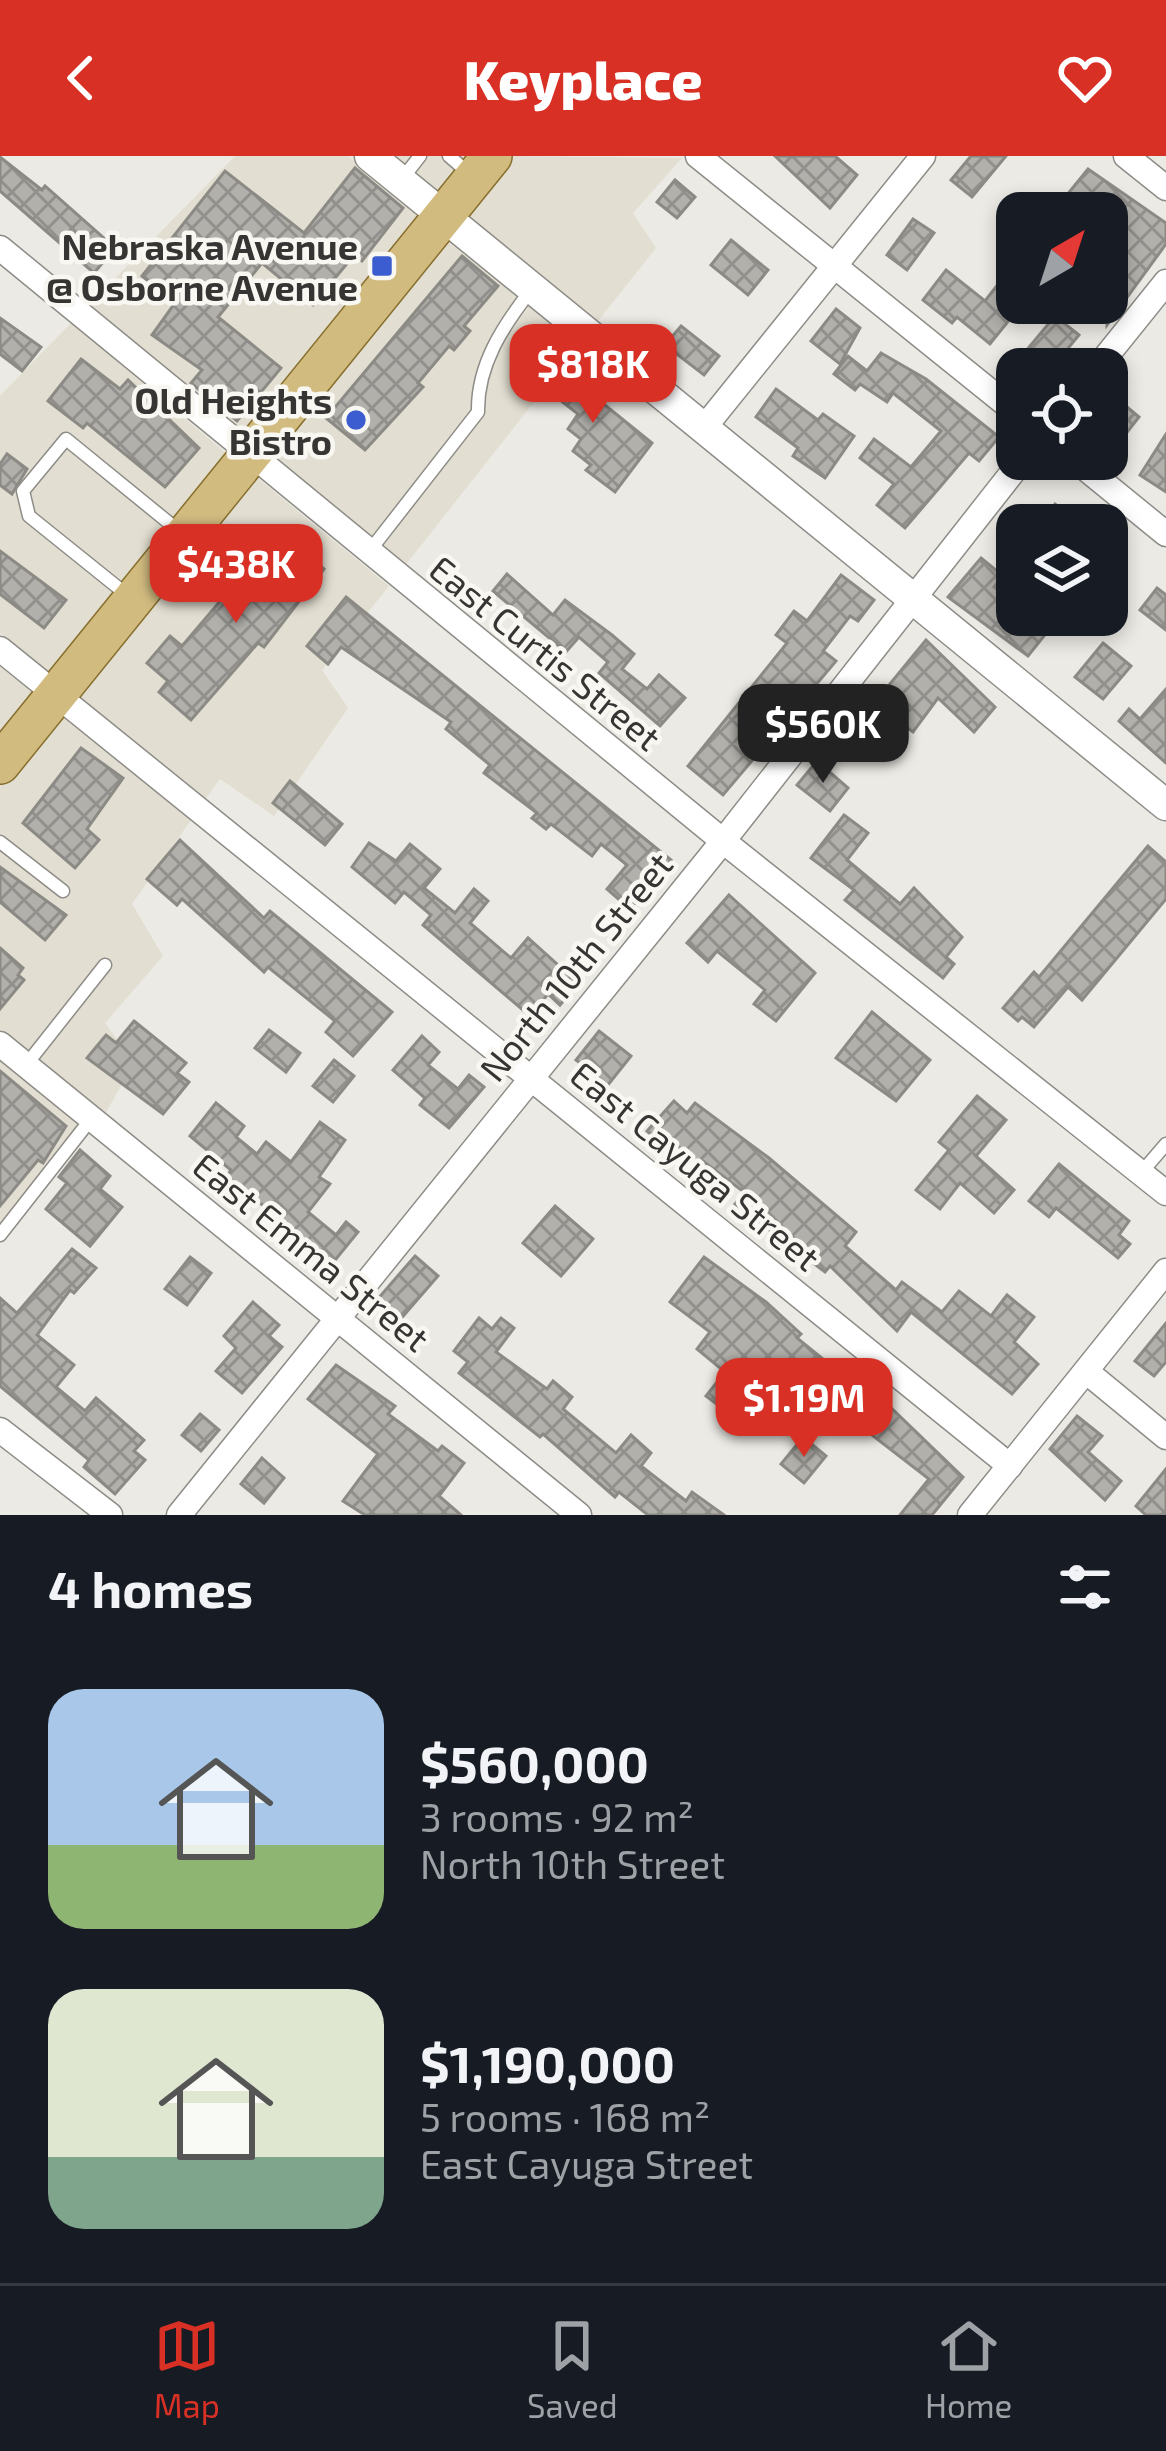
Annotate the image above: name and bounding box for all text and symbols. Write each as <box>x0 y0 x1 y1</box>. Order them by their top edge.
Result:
icon: back <box>48 45 114 111</box>
icon: heart <box>1052 45 1118 111</box>
text: Keyplace <box>464 46 702 111</box>
north arrow <box>996 192 1128 324</box>
map controls <box>996 192 1128 636</box>
place label: Nebraska Avenue @ Osborne Avenue <box>46 224 358 308</box>
marker: Nebraska Avenue @ Osborne Avenue <box>369 253 395 279</box>
pin: $818K <box>509 324 677 426</box>
text: $818K <box>537 339 649 386</box>
button: locate <box>996 348 1128 480</box>
place label: Old Heights Bistro <box>135 378 332 462</box>
marker: Old Heights Bistro <box>343 407 369 433</box>
button: layers <box>996 504 1128 636</box>
pin: $438K <box>152 524 320 626</box>
text: $438K <box>177 539 295 586</box>
street label: East Curtis Street <box>422 546 670 758</box>
pin: $560K <box>739 684 907 786</box>
text: $560K <box>765 699 881 746</box>
street label: North 10th Street <box>470 843 680 1089</box>
street label: East Cayuga Street <box>563 1052 829 1278</box>
street label: East Emma Street <box>185 1143 439 1359</box>
pin: $1.19M <box>706 1358 902 1460</box>
text: $1.19M <box>743 1373 865 1420</box>
icon: filters <box>1052 1554 1118 1620</box>
text: 4 homes <box>48 1557 253 1618</box>
text: $560,000 <box>420 1732 649 1793</box>
icon: home <box>144 1737 288 1881</box>
text: 3 rooms · 92 m² <box>420 1793 694 1840</box>
text: North 10th Street <box>420 1840 725 1887</box>
text: $1,190,000 <box>420 2032 675 2093</box>
icon: home <box>144 2037 288 2181</box>
text: 5 rooms · 168 m² <box>420 2093 710 2140</box>
text: East Cayuga Street <box>420 2140 753 2187</box>
tab: Map <box>154 2313 220 2425</box>
tab: Saved <box>527 2313 618 2425</box>
tab: Home <box>925 2313 1012 2425</box>

